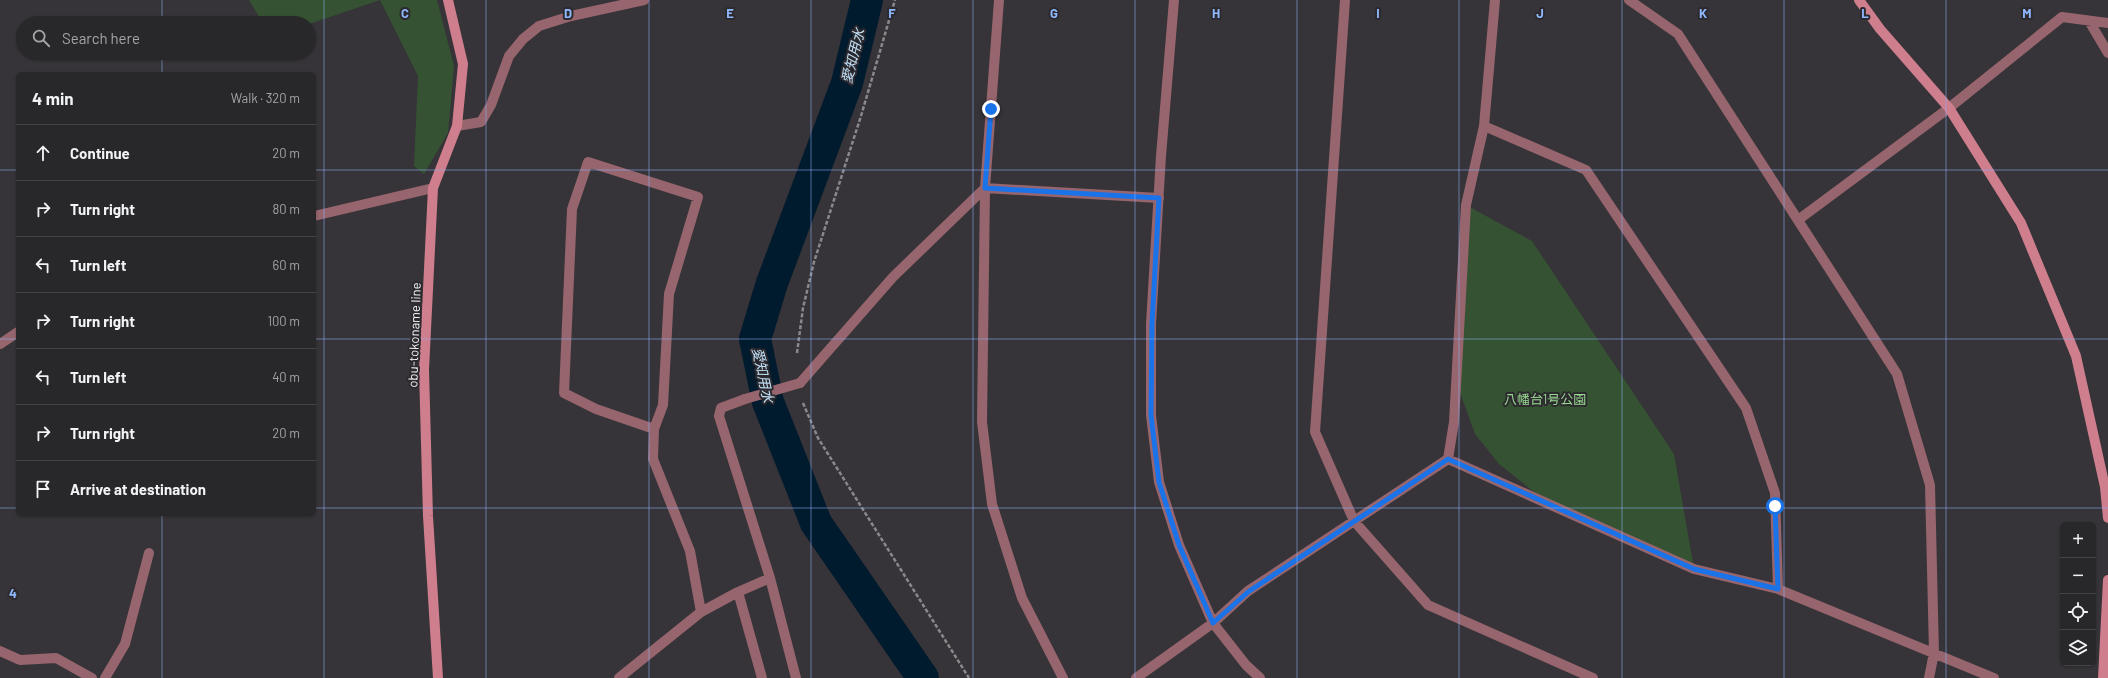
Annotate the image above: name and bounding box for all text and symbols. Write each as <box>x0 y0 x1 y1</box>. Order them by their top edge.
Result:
text: C <box>401 5 409 21</box>
text: D <box>564 5 572 21</box>
text: E <box>726 5 734 21</box>
text: F <box>888 5 896 21</box>
text: G <box>1050 5 1058 21</box>
text: H <box>1212 5 1220 21</box>
text: I <box>1376 5 1380 21</box>
text: J <box>1536 5 1544 21</box>
text: K <box>1699 5 1707 21</box>
text: L <box>1861 5 1869 21</box>
text: M <box>2022 5 2032 21</box>
search box <box>16 16 316 60</box>
water label: 愛知用水 <box>837 25 868 85</box>
icon: search <box>30 27 52 49</box>
text: Search here <box>62 29 140 47</box>
text: 4 min <box>32 88 74 108</box>
text: Walk · 320 m <box>231 90 300 106</box>
route end <box>982 100 1000 118</box>
icon: ahead <box>32 142 54 164</box>
text: Continue <box>70 144 130 162</box>
text: 20 m <box>272 145 300 161</box>
icon: right <box>32 198 54 220</box>
text: Turn right <box>70 200 135 218</box>
text: 80 m <box>273 201 300 217</box>
icon: left <box>32 254 54 276</box>
text: Turn left <box>70 256 126 274</box>
text: 60 m <box>273 257 300 273</box>
street label: obu-tokoname line <box>404 282 424 388</box>
icon: right <box>32 310 54 332</box>
text: Turn right <box>70 312 135 330</box>
text: 100 m <box>267 313 300 329</box>
water label: 愛知用水 <box>749 346 778 406</box>
icon: left <box>32 366 54 388</box>
text: Turn left <box>70 368 126 386</box>
text: 40 m <box>272 369 300 385</box>
park label: 八幡台1号公園 <box>1504 391 1586 407</box>
icon: right <box>32 422 54 444</box>
text: Turn right <box>70 424 135 442</box>
text: 20 m <box>272 425 300 441</box>
icon: arrive <box>32 478 54 500</box>
text: Arrive at destination <box>70 480 206 498</box>
route start <box>1766 497 1784 515</box>
map controls <box>2060 522 2096 666</box>
button: + <box>2060 522 2096 558</box>
button: − <box>2060 558 2096 594</box>
text: 4 <box>9 585 17 601</box>
button: locate <box>2060 594 2096 630</box>
button: layers <box>2060 630 2096 666</box>

